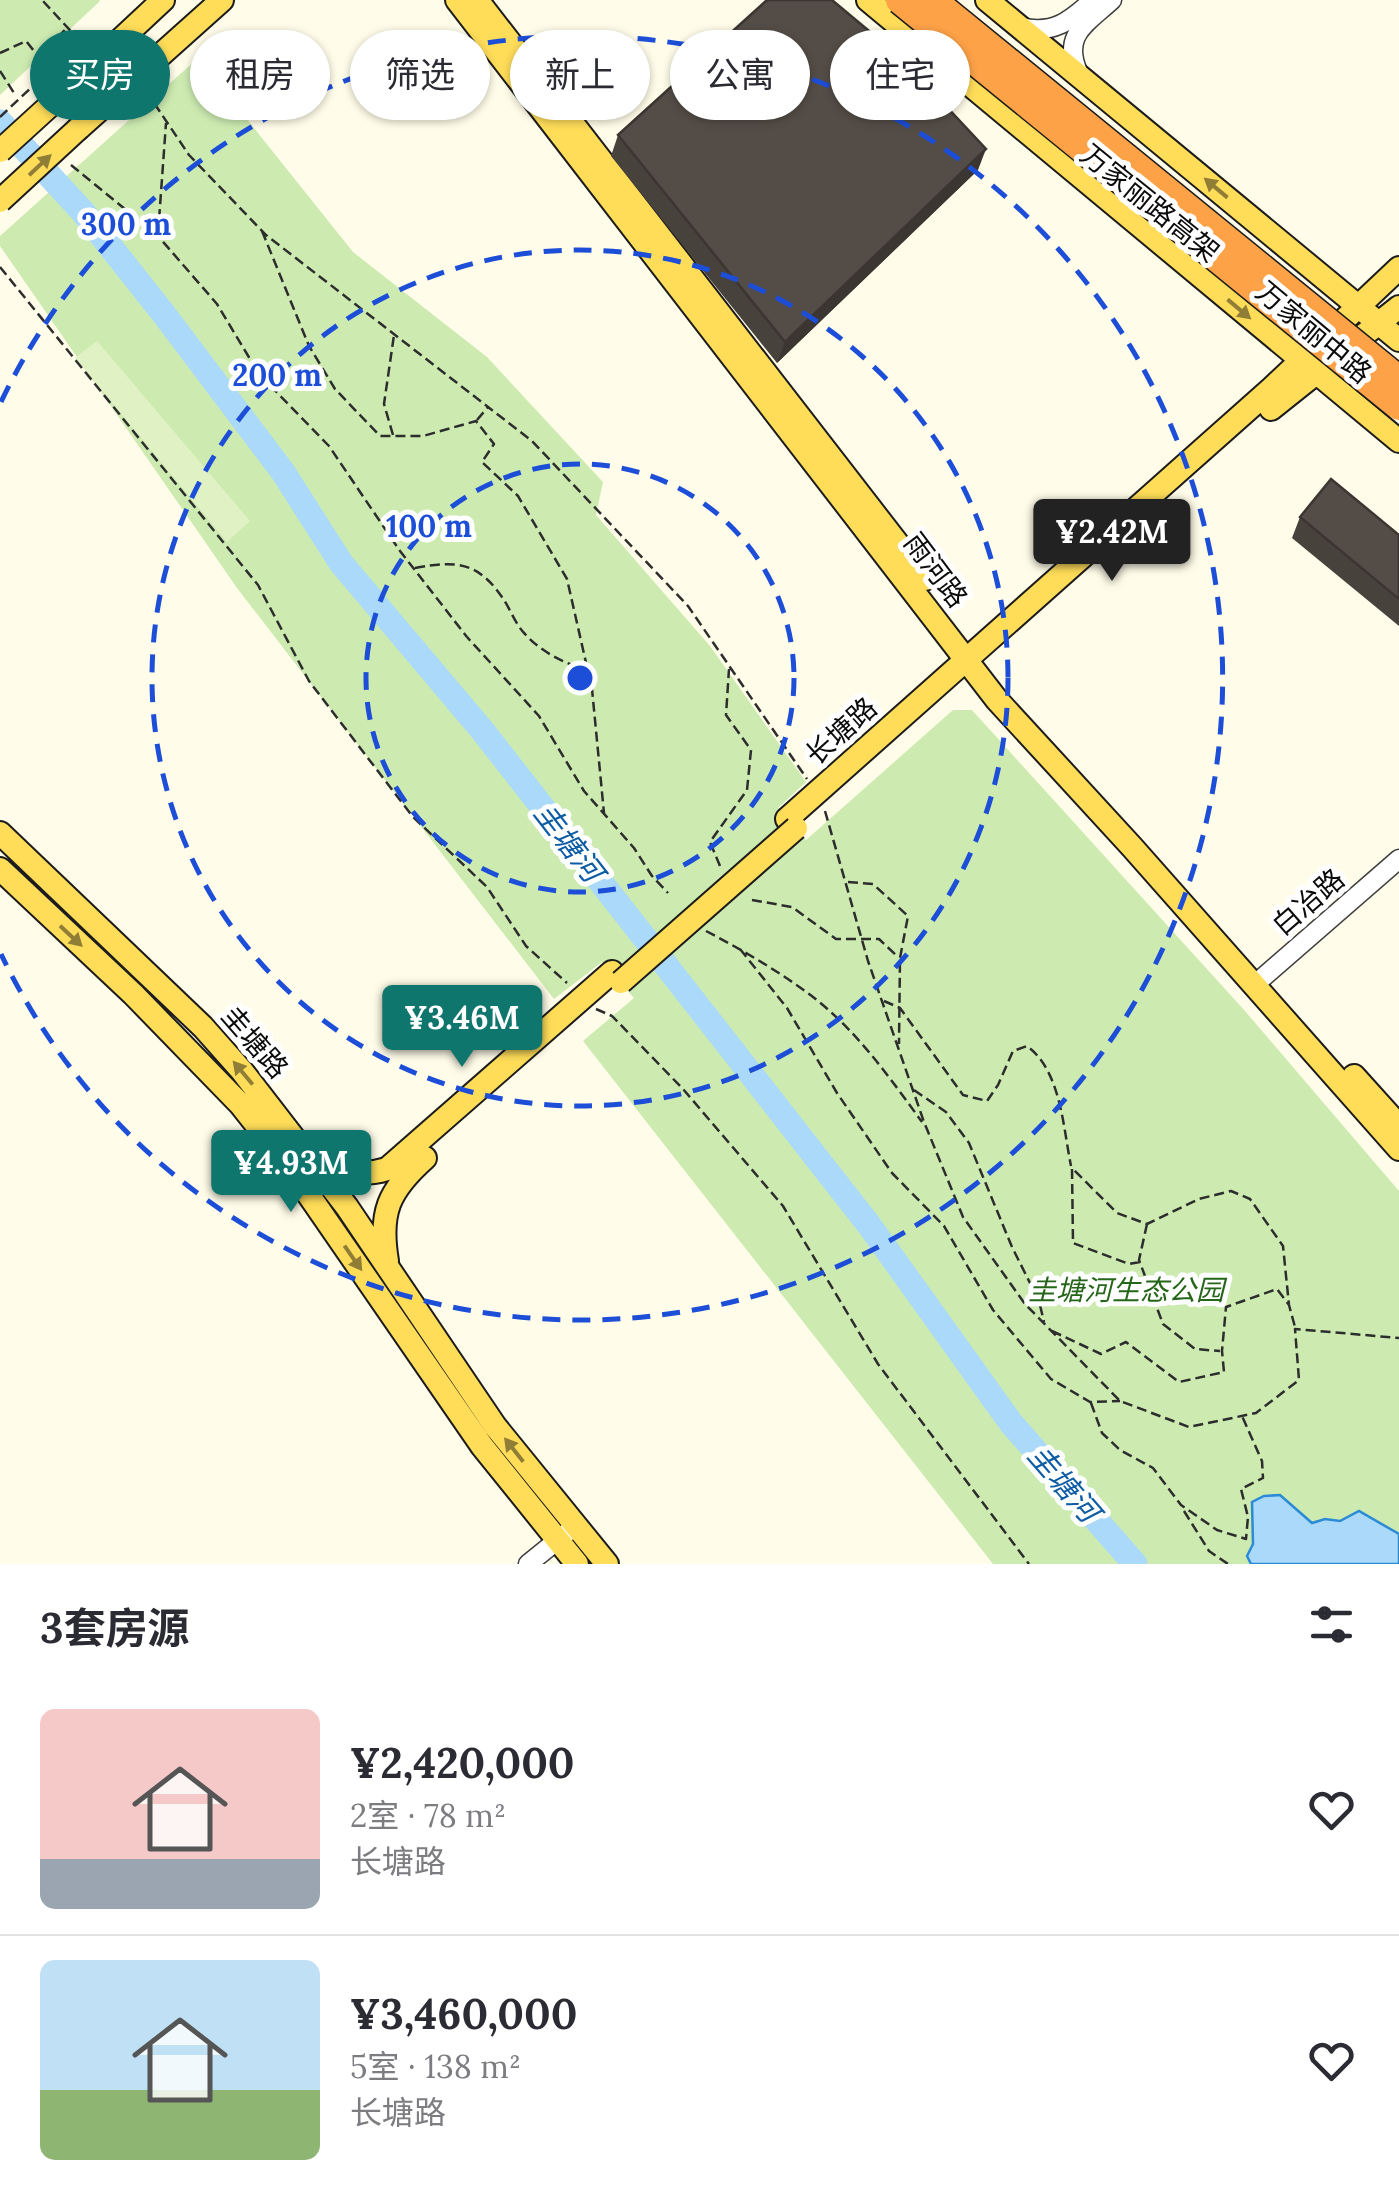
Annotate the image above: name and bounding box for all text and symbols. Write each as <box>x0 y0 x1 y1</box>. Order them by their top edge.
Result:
chip: 买房 <box>30 30 170 120</box>
chip: 租房 <box>190 30 330 120</box>
chip: 筛选 <box>350 30 490 120</box>
chip: 新上 <box>510 30 650 120</box>
chip: 公寓 <box>670 30 810 120</box>
chip: 住宅 <box>830 30 970 120</box>
street label: 万家丽路高架 <box>1073 136 1227 270</box>
one-way arrow <box>28 154 52 177</box>
one-way arrow <box>1204 178 1229 199</box>
text: 300 m <box>81 205 172 243</box>
street label: 万家丽中路 <box>1249 273 1379 391</box>
one-way arrow <box>1226 297 1251 319</box>
text: 200 m <box>232 356 322 394</box>
pin: ¥2.42M <box>1031 499 1193 584</box>
text: 100 m <box>386 507 472 545</box>
text: ¥2.42M <box>1055 511 1169 552</box>
street label: 雨河路 <box>896 526 976 614</box>
centre of rings <box>562 660 598 696</box>
street label: 长塘路 <box>798 690 884 772</box>
water label: 圭塘河 <box>526 795 615 893</box>
street label: 白冶路 <box>1264 861 1352 943</box>
one-way arrow <box>59 924 83 947</box>
pin: ¥3.46M <box>381 985 543 1070</box>
text: ¥3.46M <box>404 997 520 1038</box>
street label: 圭塘路 <box>214 998 296 1086</box>
one-way arrow <box>233 1060 254 1085</box>
pin: ¥4.93M <box>210 1130 372 1215</box>
text: ¥4.93M <box>233 1142 349 1183</box>
one-way arrow <box>343 1245 362 1272</box>
park label: 圭塘河生态公园 <box>1028 1272 1228 1308</box>
one-way arrow <box>504 1437 525 1463</box>
water label: 圭塘河 <box>1020 1437 1111 1533</box>
icon: filters <box>1304 1597 1359 1652</box>
text: 3套房源 <box>40 1601 190 1655</box>
text: ¥2,420,000 <box>350 1736 575 1790</box>
icon: home <box>120 1749 240 1869</box>
icon: heart <box>1304 1782 1359 1837</box>
text: 2室 · 78 m² <box>350 1795 506 1836</box>
text: 长塘路 <box>350 1841 446 1882</box>
text: ¥3,460,000 <box>350 1987 577 2041</box>
icon: home <box>120 2000 240 2120</box>
icon: heart <box>1304 2033 1359 2088</box>
text: 5室 · 138 m² <box>350 2046 521 2087</box>
text: 长塘路 <box>350 2092 446 2133</box>

